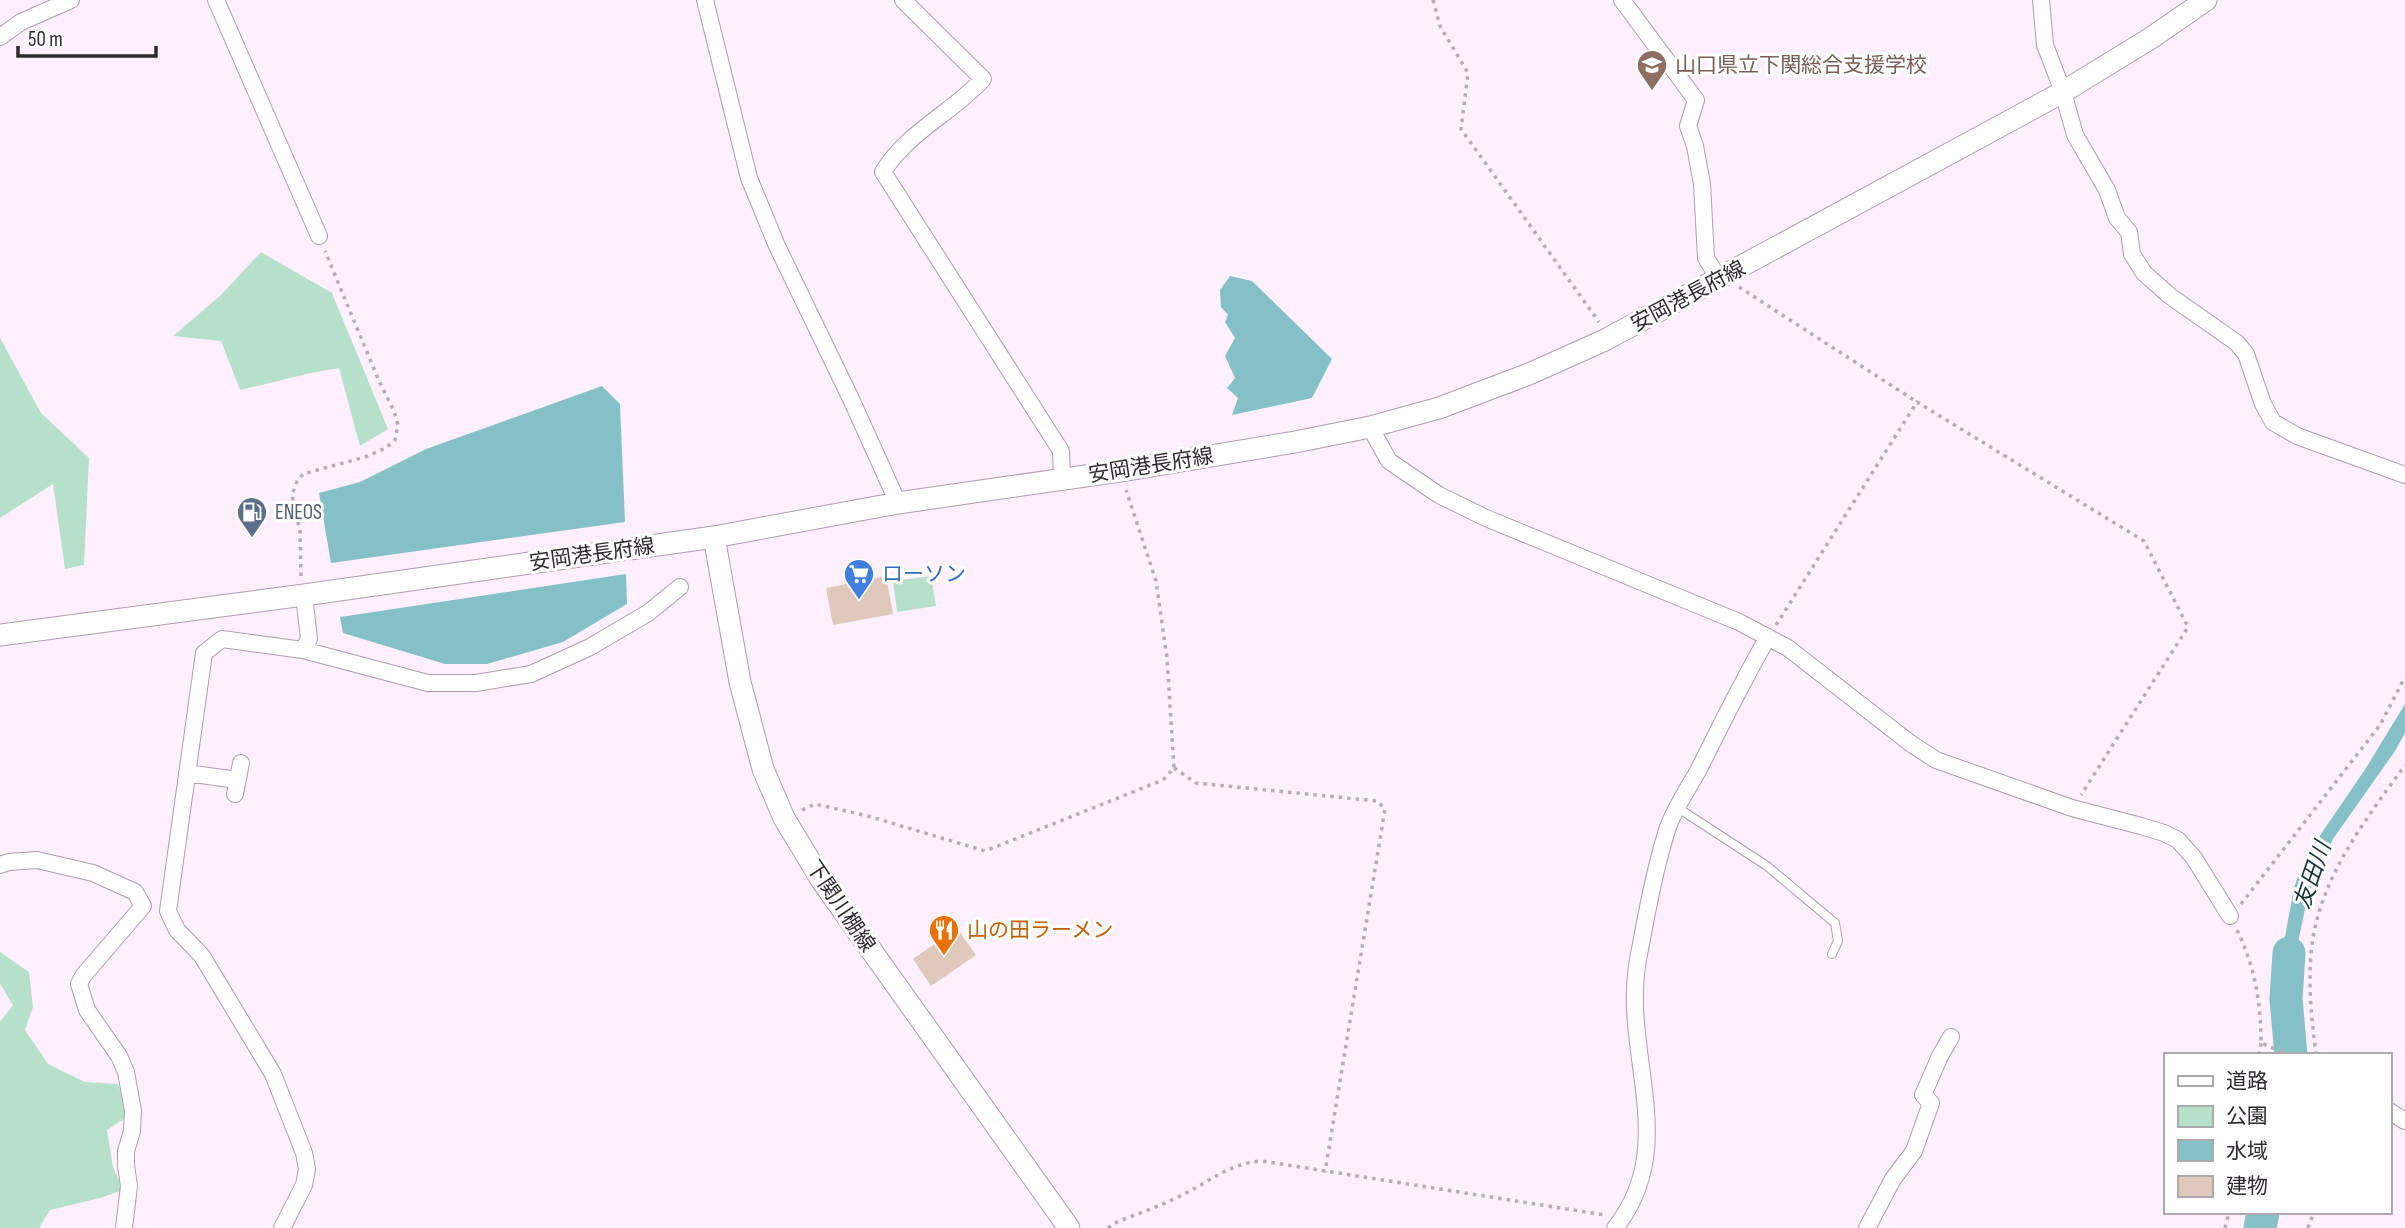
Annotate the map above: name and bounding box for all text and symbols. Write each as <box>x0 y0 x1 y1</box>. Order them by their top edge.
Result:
scale bar <box>18 14 156 58</box>
text: 50 m <box>28 27 63 52</box>
school or university icon: 山口県立下関総合支援学校 <box>1635 48 1669 92</box>
place label: 山口県立下関総合支援学校 <box>1675 53 1927 78</box>
street label: 安岡港長府線 <box>1627 256 1750 337</box>
street label: 安岡港長府線 <box>1087 443 1215 488</box>
fuel station icon: ENEOS <box>235 495 269 539</box>
place label: ENEOS <box>275 500 322 525</box>
street label: 安岡港長府線 <box>528 533 656 576</box>
supermarket icon: ローソン <box>842 557 876 601</box>
place label: ローソン <box>882 562 966 587</box>
water label: 友田川 <box>2288 835 2338 913</box>
street label: 下関川棚線 <box>801 856 880 957</box>
restaurant icon: 山の田ラーメン <box>927 913 961 957</box>
place label: 山の田ラーメン <box>967 918 1113 943</box>
legend <box>2164 1053 2391 1214</box>
text: 道路 <box>2226 1069 2268 1094</box>
text: 公園 <box>2226 1104 2268 1129</box>
text: 水域 <box>2226 1139 2268 1164</box>
text: 建物 <box>2226 1174 2268 1199</box>

